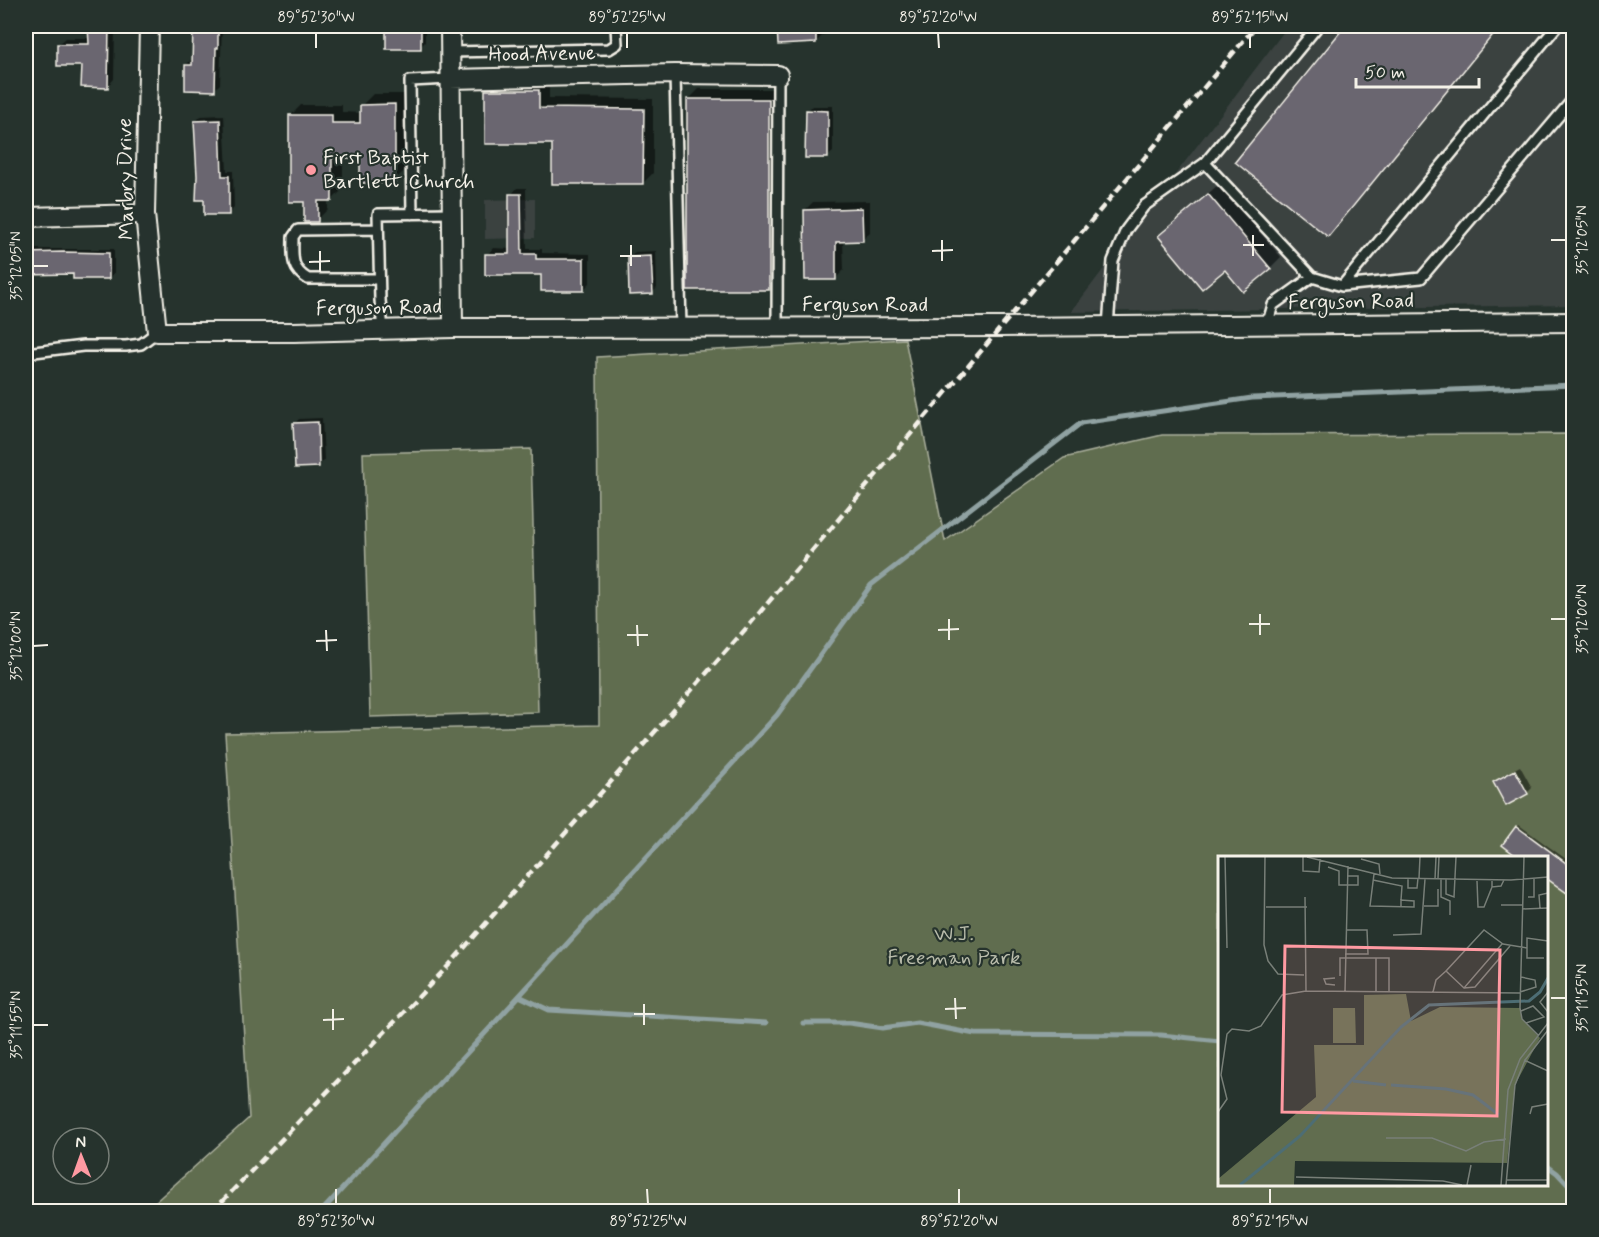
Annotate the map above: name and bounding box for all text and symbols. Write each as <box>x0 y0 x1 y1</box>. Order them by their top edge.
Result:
text: 89°52'30"W <box>278 8 355 28</box>
text: 89°52'25"W <box>589 8 665 28</box>
text: 89°52'20"W <box>899 8 977 28</box>
text: 89°52'15"W <box>1212 8 1288 28</box>
street label: Hood Avenue <box>488 39 596 69</box>
scale bar <box>1356 51 1479 89</box>
text: 50 m <box>1365 61 1405 85</box>
street label: Marbry Drive <box>111 118 141 240</box>
place label: First Baptist Bartlett Church <box>323 144 475 196</box>
marker: First Baptist Bartlett Church <box>304 163 318 177</box>
text: 35°12'05"N <box>1573 205 1593 275</box>
text: 35°12'05"N <box>7 231 27 301</box>
street label: Ferguson Road <box>1288 287 1414 318</box>
street label: Ferguson Road <box>802 291 928 320</box>
street label: Ferguson Road <box>316 293 442 324</box>
text: 35°12'00"N <box>1573 584 1593 654</box>
text: 35°12'00"N <box>7 611 27 681</box>
inset map <box>1218 856 1548 1186</box>
park label: W.J. Freeman Park <box>887 920 1021 972</box>
text: 35°11'55"N <box>1573 964 1593 1032</box>
text: 35°11'55"N <box>7 991 27 1059</box>
north arrow <box>51 1126 111 1186</box>
text: N <box>75 1132 86 1153</box>
text: 89°52'30"W <box>298 1212 375 1232</box>
text: 89°52'25"W <box>610 1212 686 1232</box>
text: 89°52'20"W <box>920 1212 998 1232</box>
text: 89°52'15"W <box>1232 1212 1308 1232</box>

